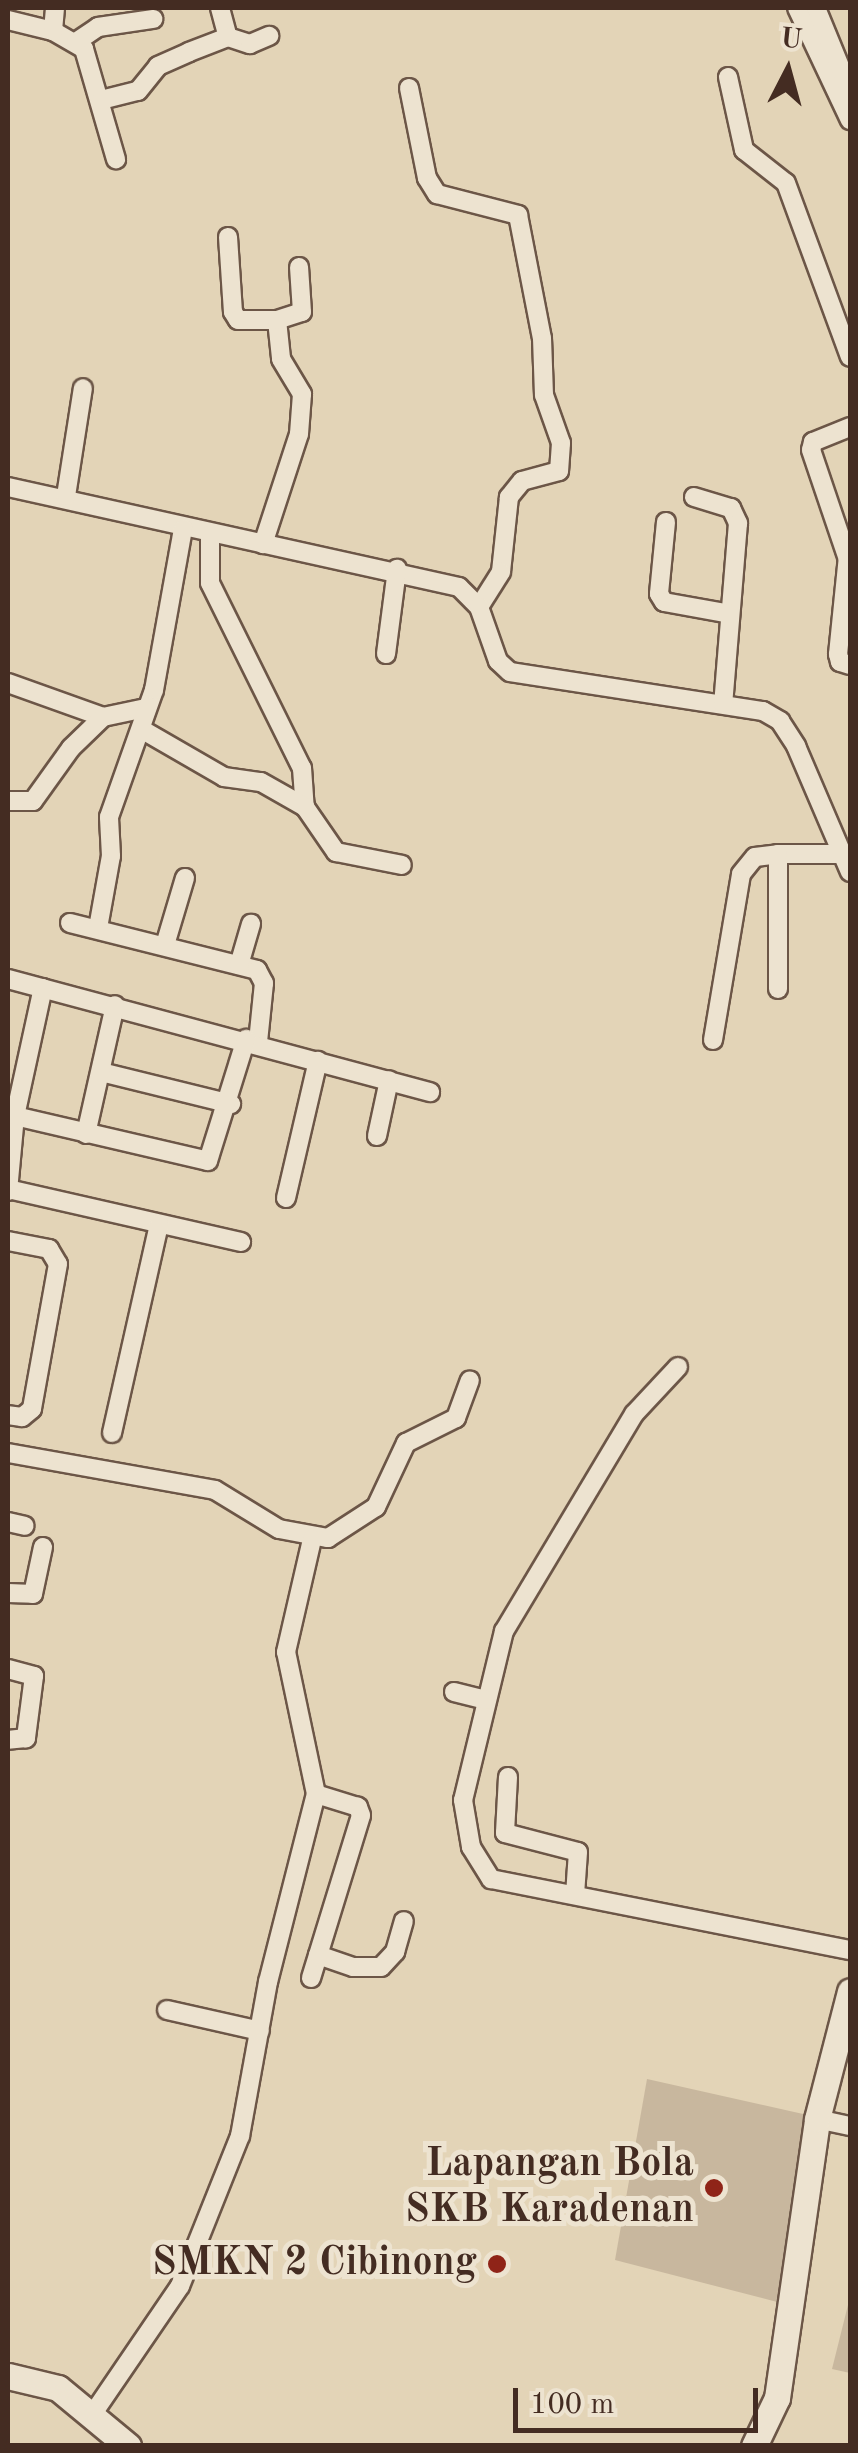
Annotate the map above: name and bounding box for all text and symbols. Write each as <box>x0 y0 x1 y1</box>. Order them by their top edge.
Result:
north arrow <box>738 20 838 120</box>
text: U <box>779 25 804 55</box>
place label: Lapangan Bola SKB Karadenan <box>405 2141 694 2235</box>
marker: Lapangan Bola SKB Karadenan <box>703 2177 725 2199</box>
place label: SMKN 2 Cibinong <box>152 2240 477 2288</box>
marker: SMKN 2 Cibinong <box>486 2253 508 2275</box>
scale bar <box>518 2368 763 2430</box>
text: 100 m <box>530 2390 614 2420</box>

